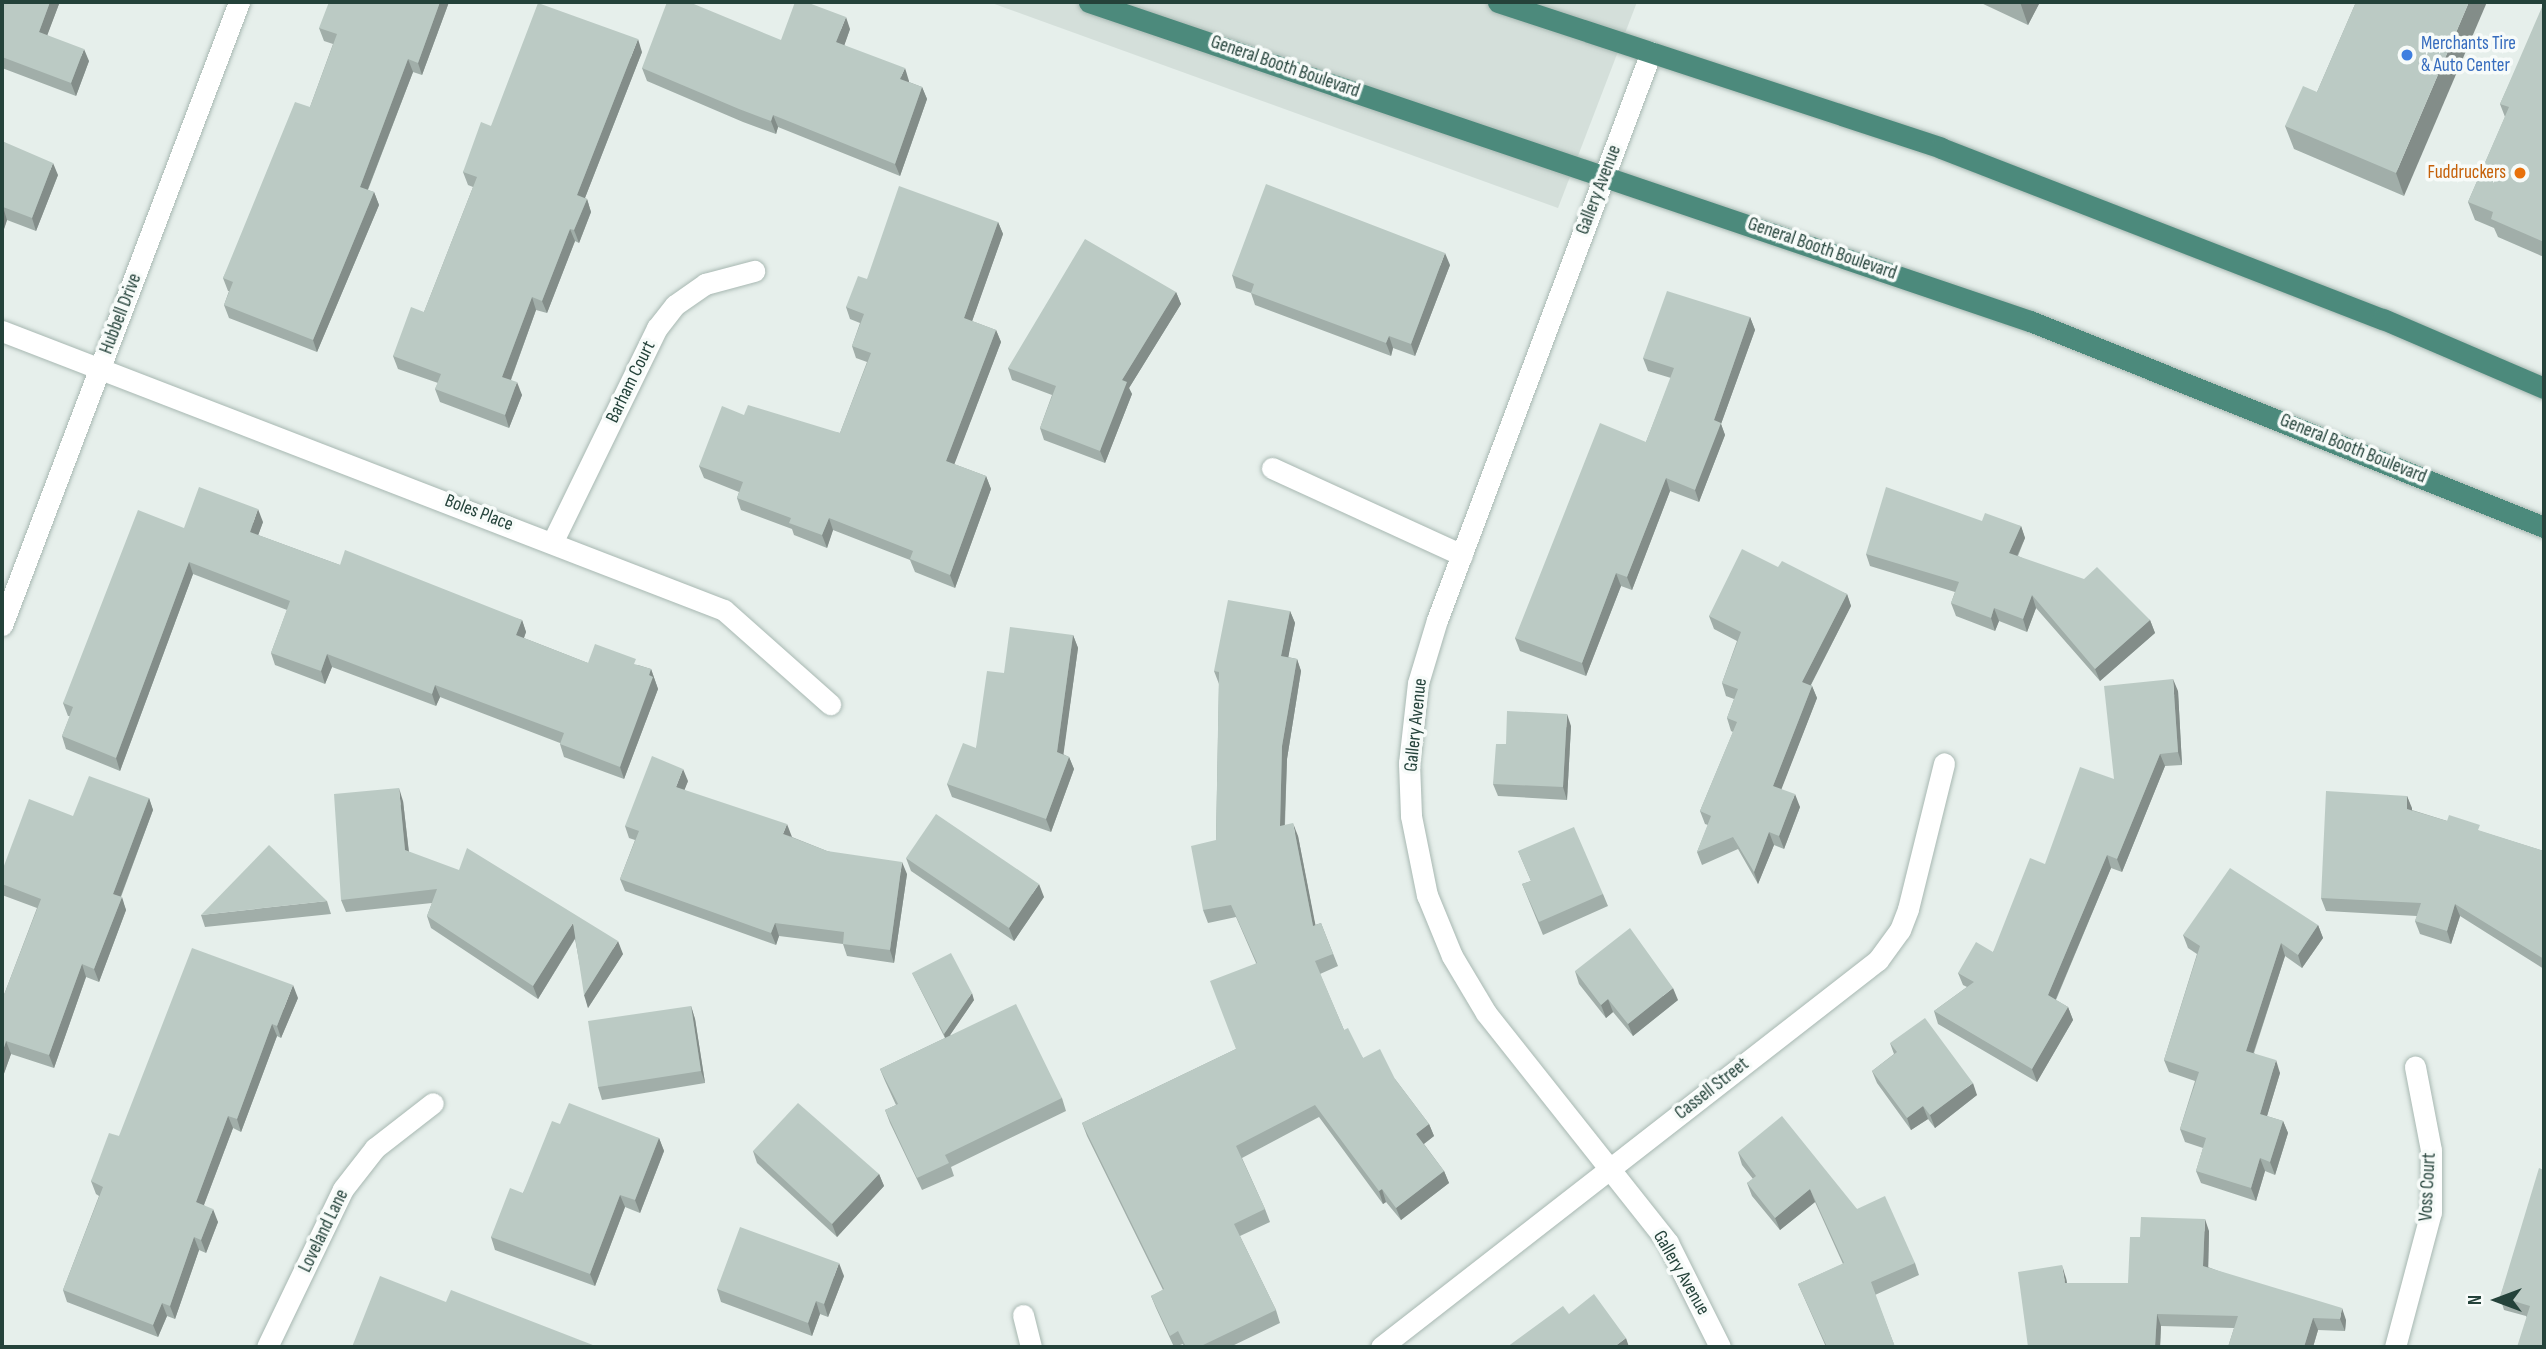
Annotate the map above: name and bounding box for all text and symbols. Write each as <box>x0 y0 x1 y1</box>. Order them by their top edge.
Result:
street label: General Booth Boulevard <box>1208 31 1362 103</box>
place label: Merchants Tire & Auto Center <box>2421 33 2516 77</box>
marker: Merchants Tire & Auto Center <box>2399 47 2415 63</box>
street label: Gallery Avenue <box>1572 142 1626 238</box>
place label: Fuddruckers <box>2427 162 2506 184</box>
marker: Fuddruckers <box>2512 165 2528 181</box>
street label: General Booth Boulevard <box>1745 213 1899 285</box>
street label: Hubbell Drive <box>95 271 147 357</box>
street label: Barham Court <box>601 337 661 427</box>
street label: General Booth Boulevard <box>2276 409 2430 489</box>
street label: Boles Place <box>442 490 516 536</box>
street label: Gallery Avenue <box>1400 677 1432 773</box>
street label: Cassell Street <box>1671 1053 1753 1125</box>
street label: Voss Court <box>2415 1152 2441 1222</box>
street label: Loveland Lane <box>294 1186 354 1276</box>
street label: Gallery Avenue <box>1648 1227 1714 1319</box>
north arrow <box>2462 1265 2532 1335</box>
text: N <box>2464 1295 2487 1305</box>

